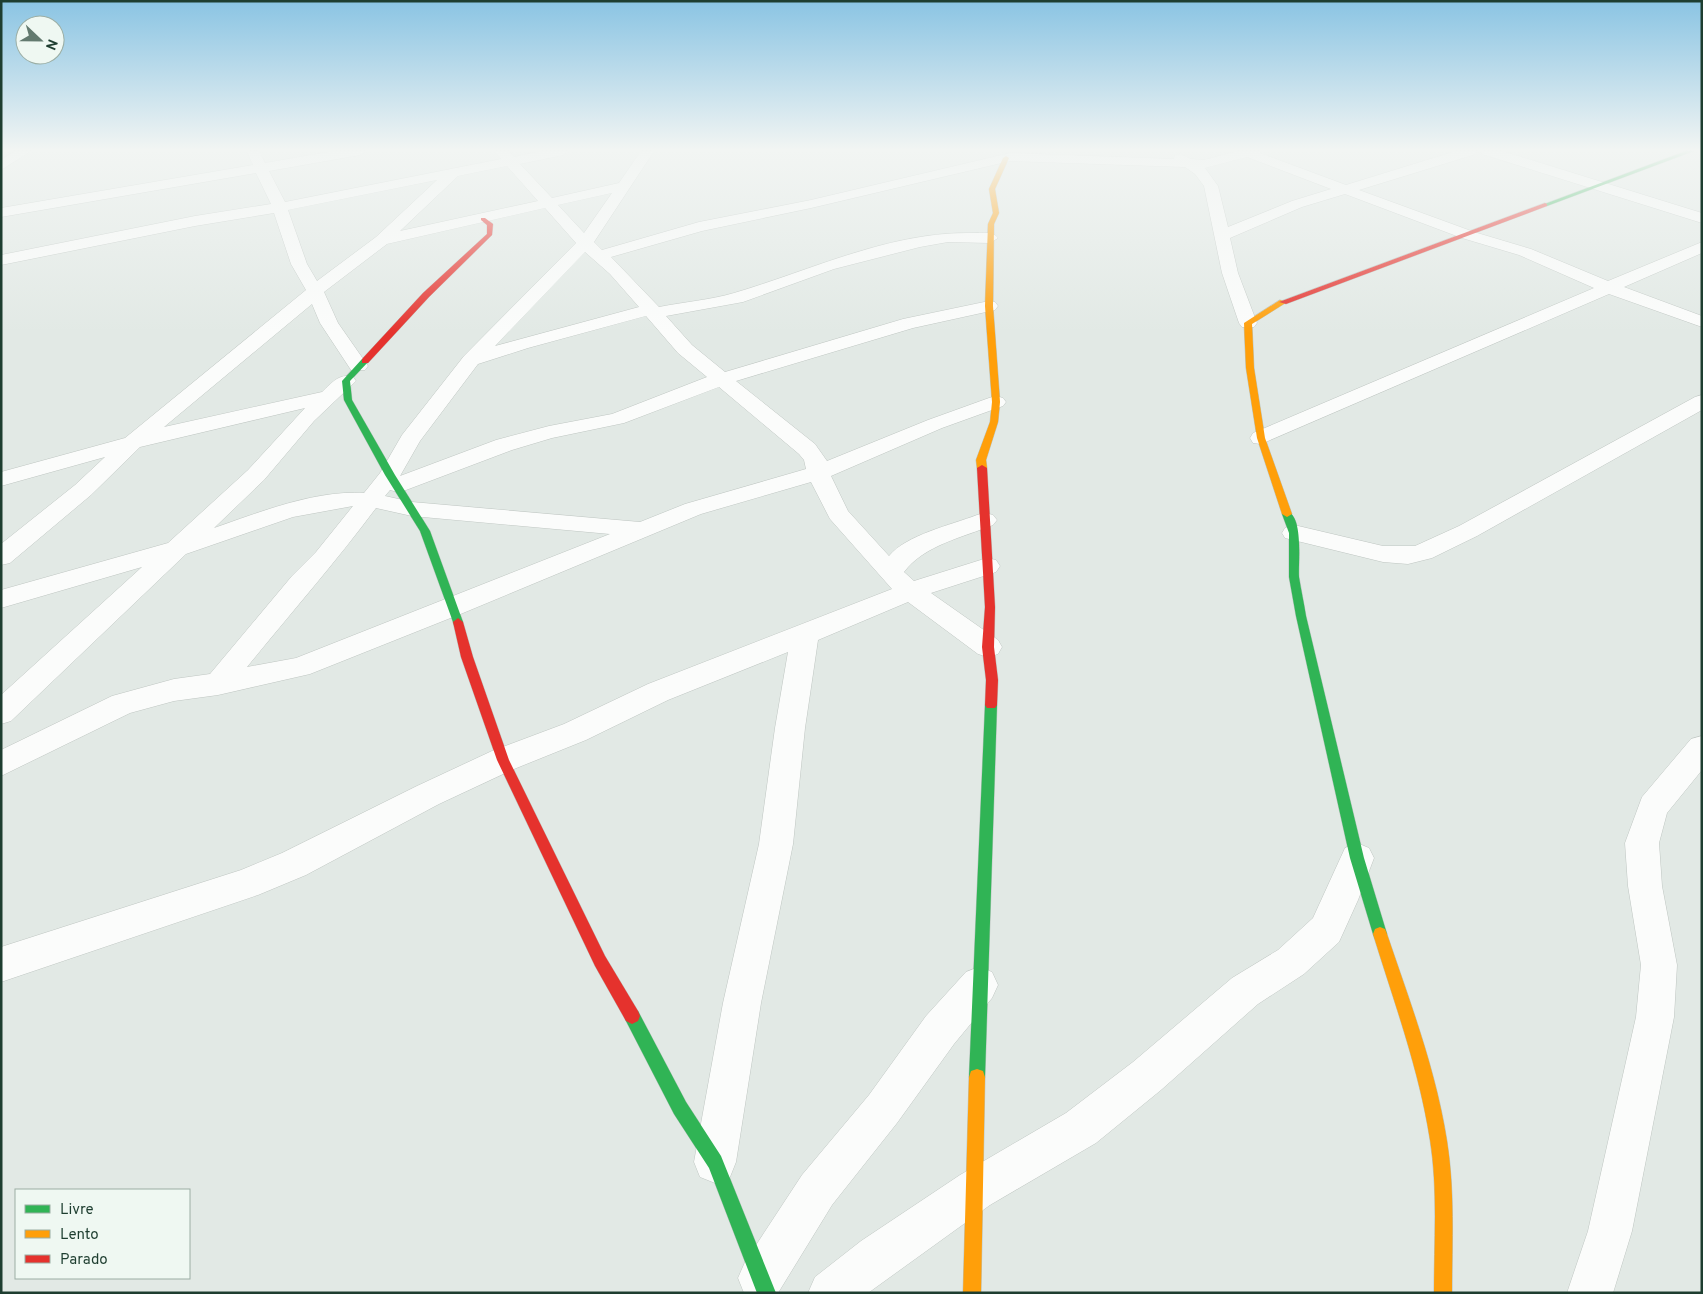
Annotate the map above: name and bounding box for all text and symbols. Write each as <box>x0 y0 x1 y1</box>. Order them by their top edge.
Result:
north arrow <box>15 15 65 65</box>
text: N <box>41 36 60 52</box>
legend <box>15 1189 190 1279</box>
text: Livre <box>60 1201 94 1220</box>
text: Lento <box>60 1226 99 1245</box>
text: Parado <box>60 1251 108 1270</box>

